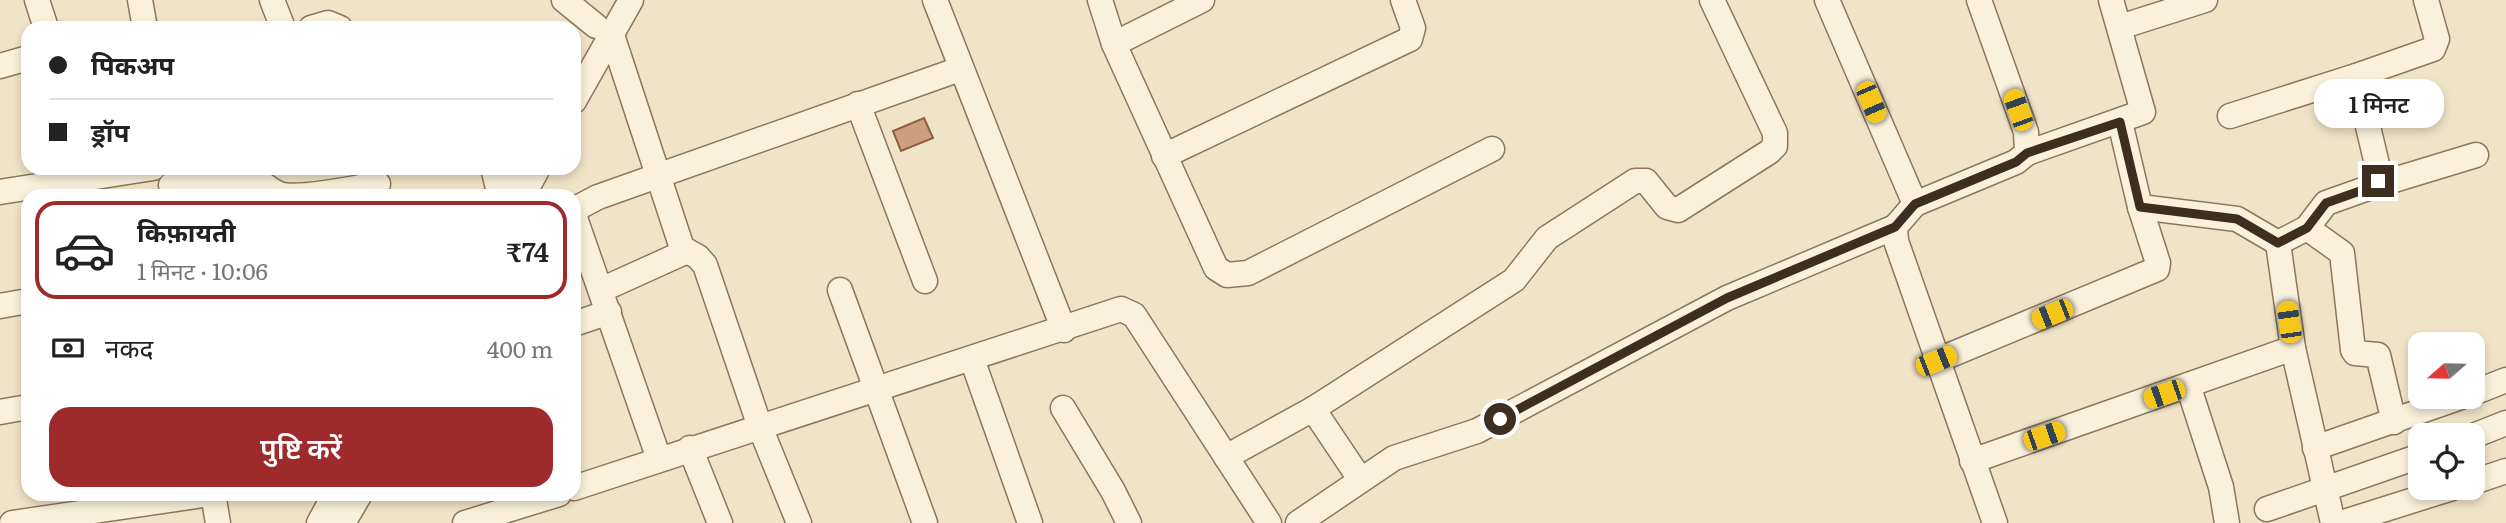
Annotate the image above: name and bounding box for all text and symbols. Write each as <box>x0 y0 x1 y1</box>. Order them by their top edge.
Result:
text: पिकअप <box>91 44 174 83</box>
car <box>1854 79 1889 125</box>
callout: 1 मिनट <box>2313 80 2443 128</box>
text: 1 मिनट <box>2349 86 2409 120</box>
car <box>2001 87 2036 133</box>
text: ड्रॉप <box>91 111 129 150</box>
route end <box>2362 165 2394 197</box>
text: किफ़ायती <box>137 211 236 250</box>
icon: car <box>53 219 116 282</box>
text: ₹74 <box>506 231 549 270</box>
text: 1 मिनट · 10:06 <box>137 253 268 287</box>
car <box>2029 296 2076 332</box>
car <box>2276 300 2303 344</box>
text: नकद <box>105 327 153 366</box>
icon: cash <box>49 329 87 367</box>
text: 400 m <box>487 331 553 365</box>
north arrow <box>2408 332 2485 410</box>
map controls <box>2408 332 2485 500</box>
car <box>1913 343 1960 379</box>
car <box>2141 377 2188 411</box>
route start <box>1484 403 1516 435</box>
button: पुष्टि करें <box>49 407 553 487</box>
car <box>2021 419 2068 453</box>
button: locate <box>2408 423 2485 500</box>

